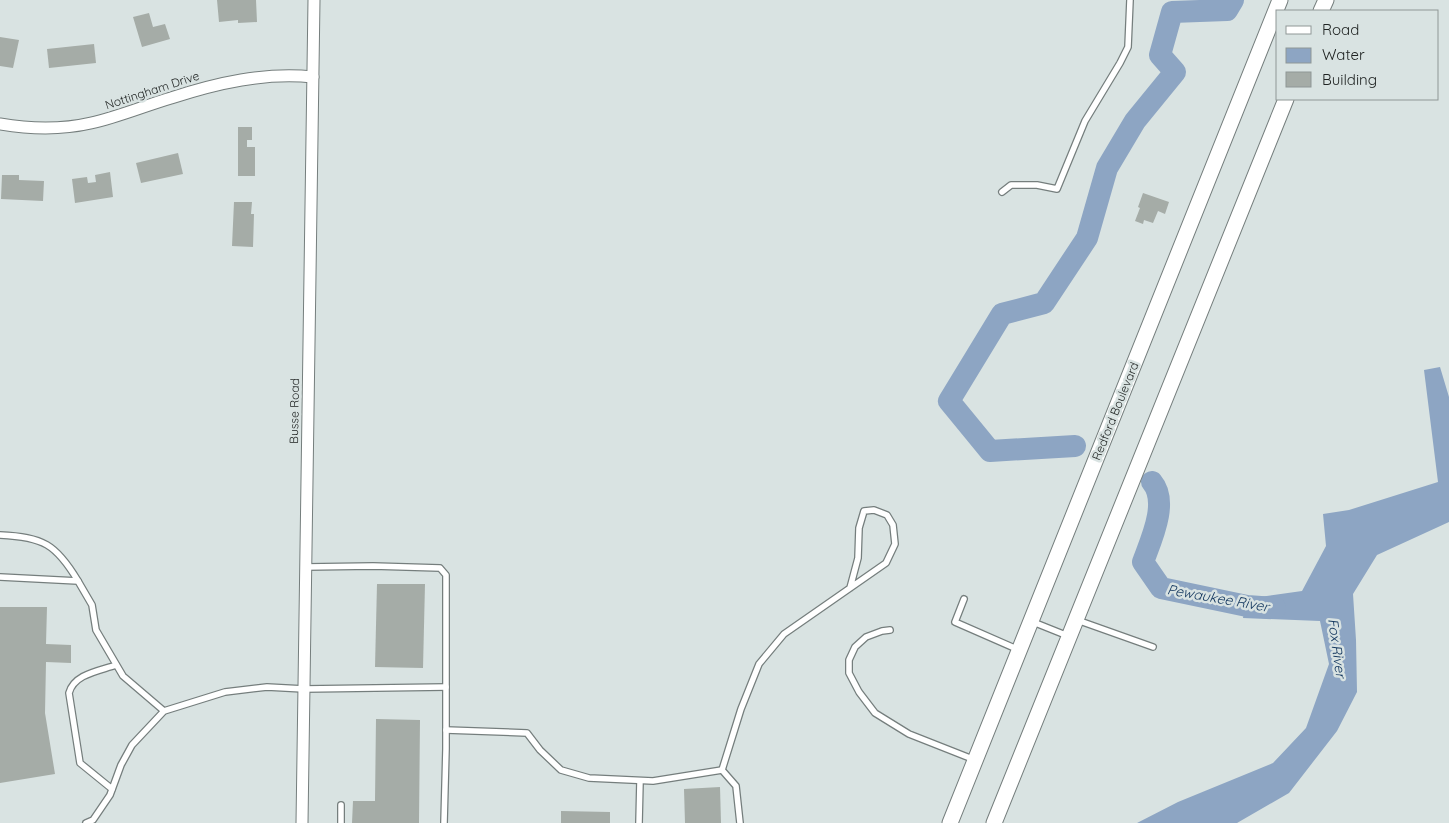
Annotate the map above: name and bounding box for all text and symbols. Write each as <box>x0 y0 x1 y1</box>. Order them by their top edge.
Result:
legend <box>1276 10 1439 100</box>
text: Road <box>1322 20 1359 39</box>
text: Water <box>1322 45 1365 64</box>
street label: Nottingham Drive <box>103 68 201 112</box>
text: Building <box>1322 70 1377 89</box>
street label: Redford Boulevard <box>1088 360 1142 462</box>
street label: Busse Road <box>286 378 302 444</box>
water label: Pewaukee River <box>1166 580 1272 616</box>
water label: Fox River <box>1324 617 1350 680</box>

